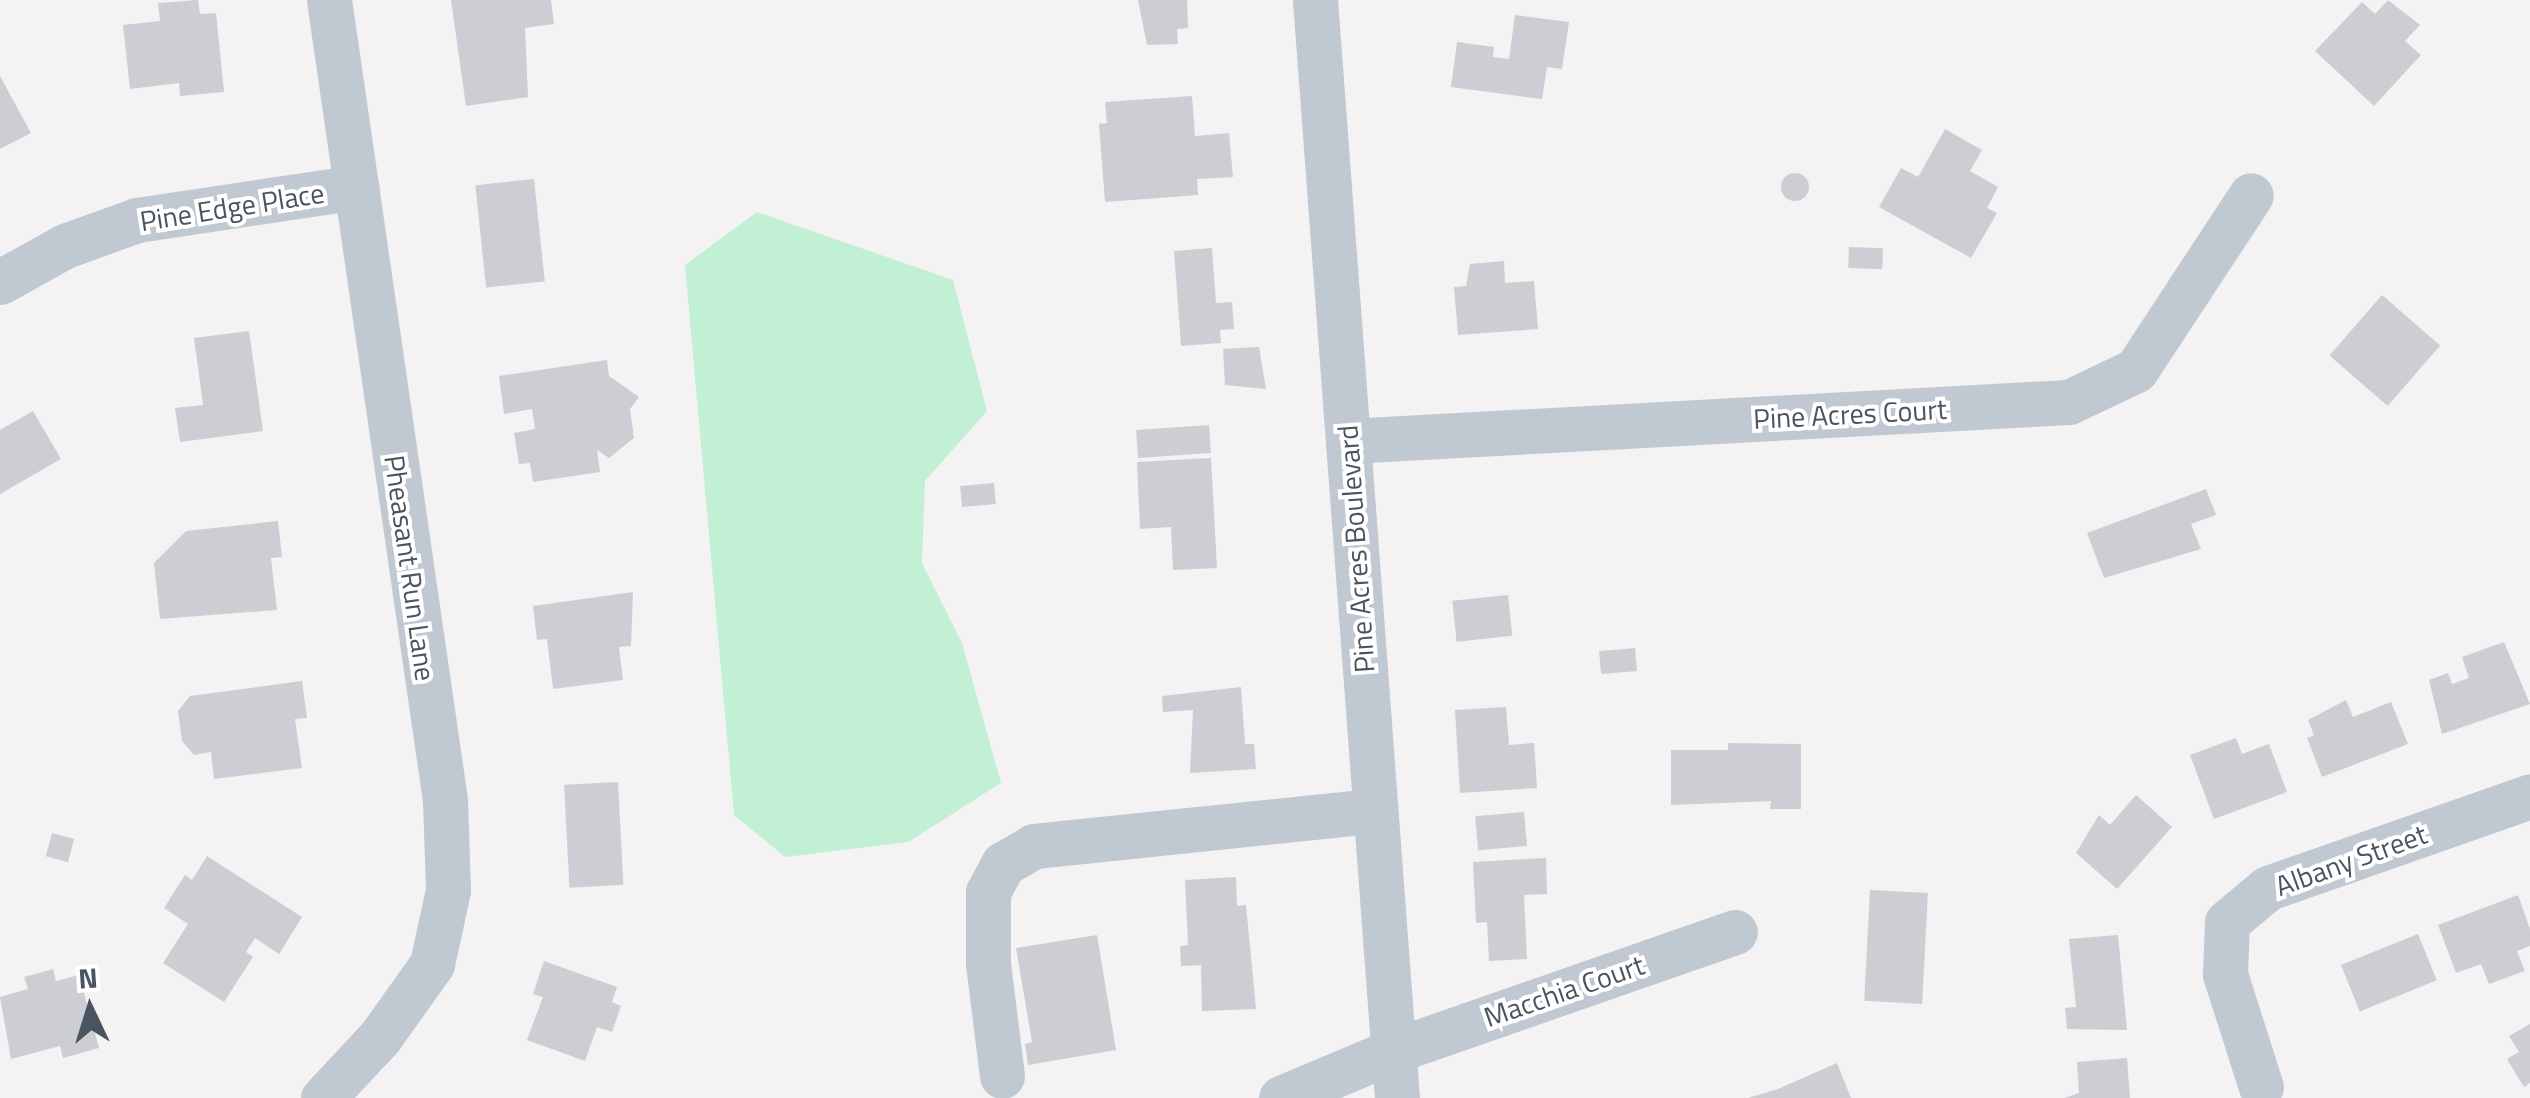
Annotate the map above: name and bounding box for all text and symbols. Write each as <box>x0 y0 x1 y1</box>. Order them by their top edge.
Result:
street label: Pine Edge Place <box>137 176 327 238</box>
street label: Pine Acres Court <box>1752 392 1948 436</box>
street label: Pine Acres Boulevard <box>1331 424 1381 674</box>
street label: Pheasant Run Lane <box>378 453 442 683</box>
street label: Albany Street <box>2271 817 2431 903</box>
street label: Macchia Court <box>1479 948 1649 1034</box>
text: N <box>77 955 99 1000</box>
north arrow <box>40 958 140 1058</box>

